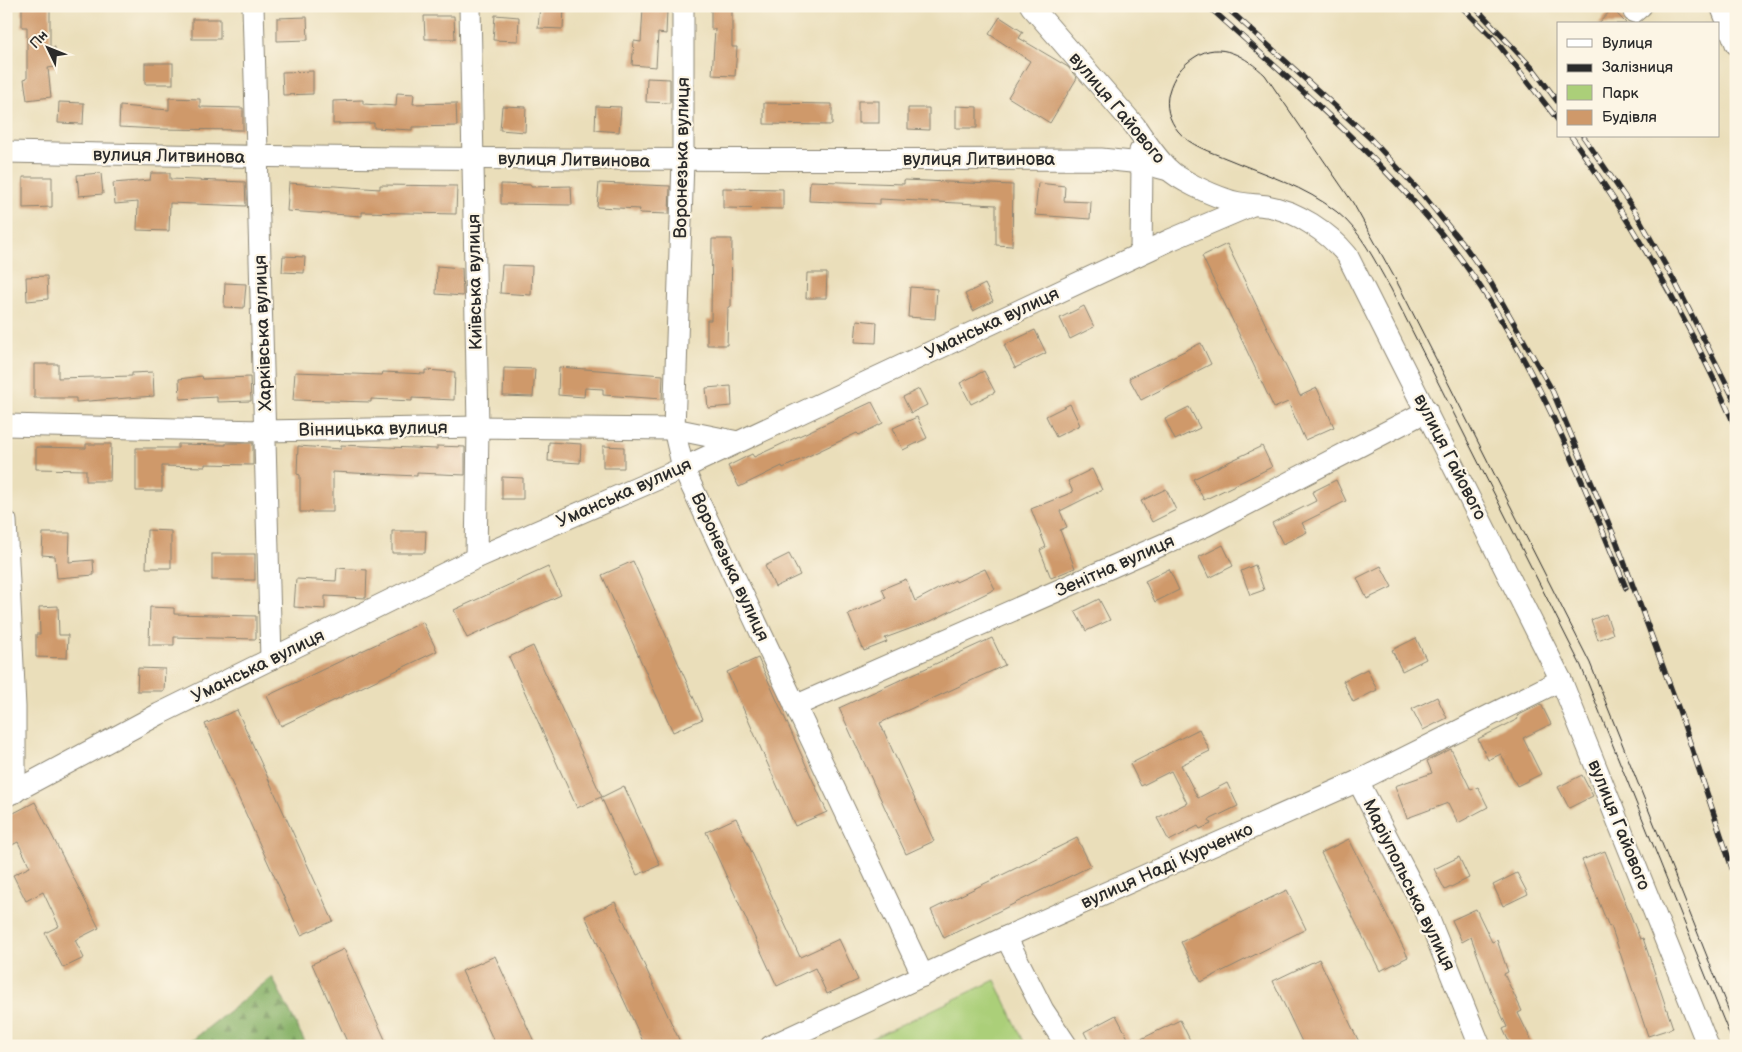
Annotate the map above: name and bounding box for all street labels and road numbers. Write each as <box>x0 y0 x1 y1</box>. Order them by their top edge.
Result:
street label: вулиця Гайового <box>1064 48 1170 168</box>
street label: Воронезька вулиця <box>670 77 694 239</box>
street label: вулиця Литвинова <box>93 144 246 168</box>
street label: вулиця Литвинова <box>498 148 651 172</box>
street label: вулиця Литвинова <box>903 149 1056 170</box>
street label: Київська вулиця <box>463 214 487 350</box>
street label: Харківська вулиця <box>250 255 276 411</box>
street label: Уманська вулиця <box>922 283 1062 363</box>
street label: вулиця Гайового <box>1409 391 1491 523</box>
street label: Вінницька вулиця <box>298 417 448 441</box>
street label: Уманська вулиця <box>553 454 695 532</box>
street label: Воронезька вулиця <box>686 489 774 645</box>
street label: Зенітна вулиця <box>1052 530 1178 602</box>
street label: Уманська вулиця <box>188 625 328 707</box>
street label: вулиця Гайового <box>1583 757 1655 893</box>
street label: Маріупольська вулиця <box>1358 796 1460 974</box>
street label: вулиця Наді Курченко <box>1078 819 1256 913</box>

